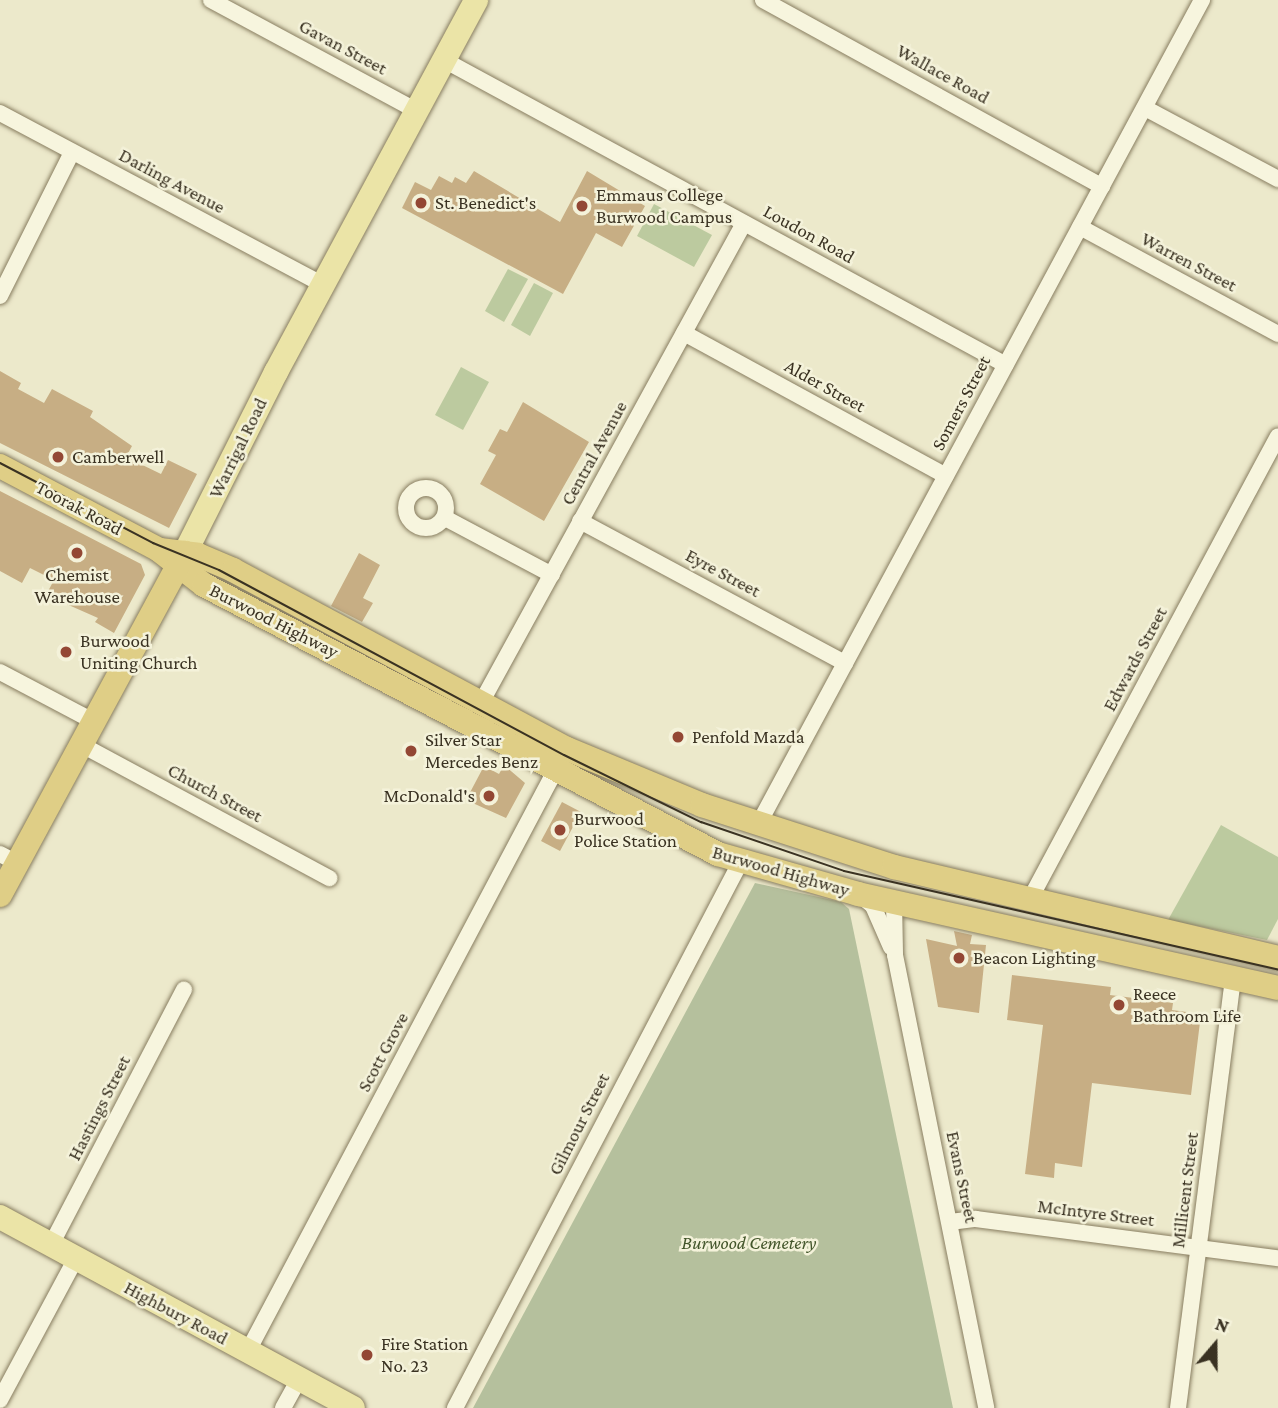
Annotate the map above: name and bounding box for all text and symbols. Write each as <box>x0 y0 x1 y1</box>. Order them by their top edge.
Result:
street label: Gavan Street <box>295 14 391 80</box>
street label: Wallace Road <box>893 39 993 109</box>
street label: Darling Avenue <box>115 143 229 219</box>
place label: Emmaus College Burwood Campus <box>596 184 732 228</box>
place label: St. Benedict's <box>435 192 536 214</box>
marker: St. Benedict's <box>413 195 429 211</box>
marker: Emmaus College Burwood Campus <box>574 198 590 214</box>
street label: Loudon Road <box>759 200 859 268</box>
street label: Warren Street <box>1137 227 1241 297</box>
street label: Somers Street <box>927 352 995 454</box>
street label: Alder Street <box>781 354 869 418</box>
street label: Warrigal Road <box>204 394 272 502</box>
street label: Central Avenue <box>556 397 632 509</box>
place label: Camberwell <box>72 446 164 468</box>
marker: Camberwell <box>50 449 66 465</box>
street label: Toorak Road <box>32 476 126 540</box>
street label: Eyre Street <box>682 544 764 602</box>
marker: Chemist Warehouse <box>69 545 85 561</box>
place label: Chemist Warehouse <box>34 564 120 608</box>
street label: Burwood Highway <box>206 579 342 663</box>
street label: Edwards Street <box>1098 603 1172 715</box>
place label: Burwood Uniting Church <box>80 630 198 674</box>
marker: Burwood Uniting Church <box>58 644 74 660</box>
place label: Penfold Mazda <box>692 726 805 748</box>
place label: Silver Star Mercedes Benz <box>425 729 538 773</box>
marker: Penfold Mazda <box>670 729 686 745</box>
marker: Silver Star Mercedes Benz <box>403 743 419 759</box>
street label: Church Street <box>164 759 266 827</box>
place label: McDonald's <box>383 785 475 807</box>
marker: McDonald's <box>481 788 497 804</box>
place label: Burwood Police Station <box>574 808 677 852</box>
marker: Burwood Police Station <box>552 822 568 838</box>
street label: Burwood Highway <box>710 841 852 901</box>
place label: Beacon Lighting <box>973 947 1096 969</box>
marker: Beacon Lighting <box>951 950 967 966</box>
place label: Reece Bathroom Life <box>1133 983 1241 1027</box>
marker: Reece Bathroom Life <box>1111 997 1127 1013</box>
street label: Scott Grove <box>353 1008 413 1096</box>
street label: Hastings Street <box>63 1052 135 1164</box>
street label: Gilmour Street <box>544 1069 614 1179</box>
street label: Evans Street <box>941 1129 983 1225</box>
street label: Millicent Street <box>1167 1131 1203 1249</box>
street label: McIntyre Street <box>1036 1195 1156 1231</box>
park label: Burwood Cemetery <box>682 1232 816 1254</box>
street label: Highbury Road <box>120 1276 232 1350</box>
north arrow <box>1180 1310 1250 1380</box>
text: N <box>1213 1313 1232 1337</box>
place label: Fire Station No. 23 <box>381 1333 468 1377</box>
marker: Fire Station No. 23 <box>359 1347 375 1363</box>

